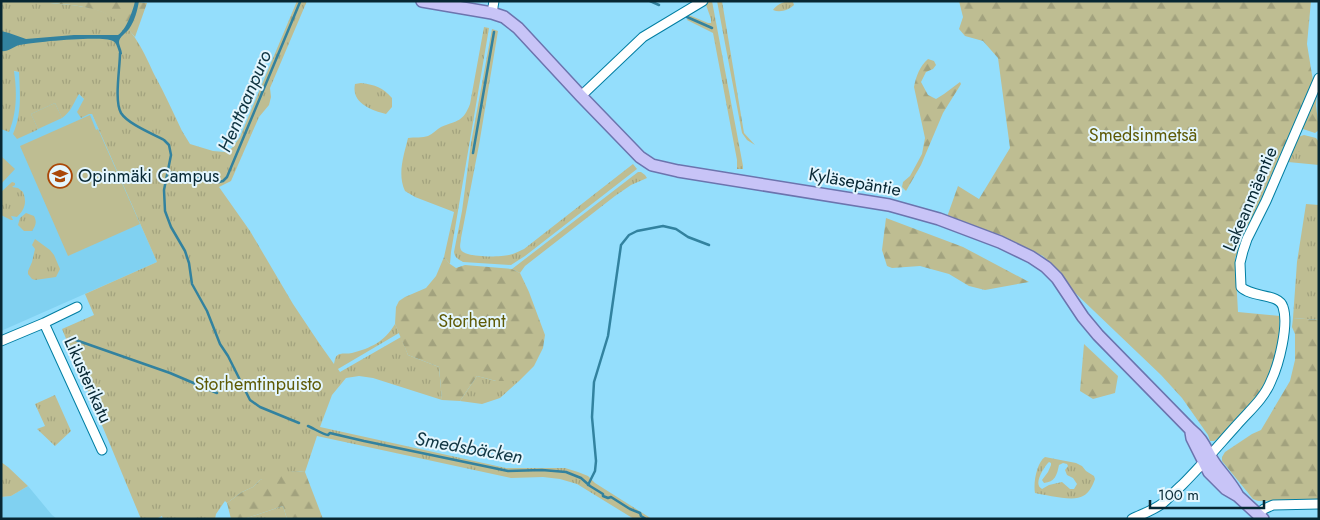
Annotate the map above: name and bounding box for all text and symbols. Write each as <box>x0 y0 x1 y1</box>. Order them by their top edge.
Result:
water label: Henttaanpuro <box>211 46 278 156</box>
park label: Smedsinmetsä <box>1089 122 1197 148</box>
street label: Lakeanmäentie <box>1216 143 1284 255</box>
street label: Kyläsepäntie <box>807 161 903 203</box>
school or university icon: Opinmäki Campus <box>47 163 73 189</box>
place label: Opinmäki Campus <box>78 163 219 189</box>
park label: Storhemt <box>438 308 506 334</box>
street label: Likusterikatu <box>57 333 119 427</box>
park label: Storhemtinpuisto <box>194 371 322 397</box>
water label: Smedsbäcken <box>413 425 525 470</box>
scale bar <box>1150 478 1264 510</box>
text: 100 m <box>1158 484 1199 506</box>

